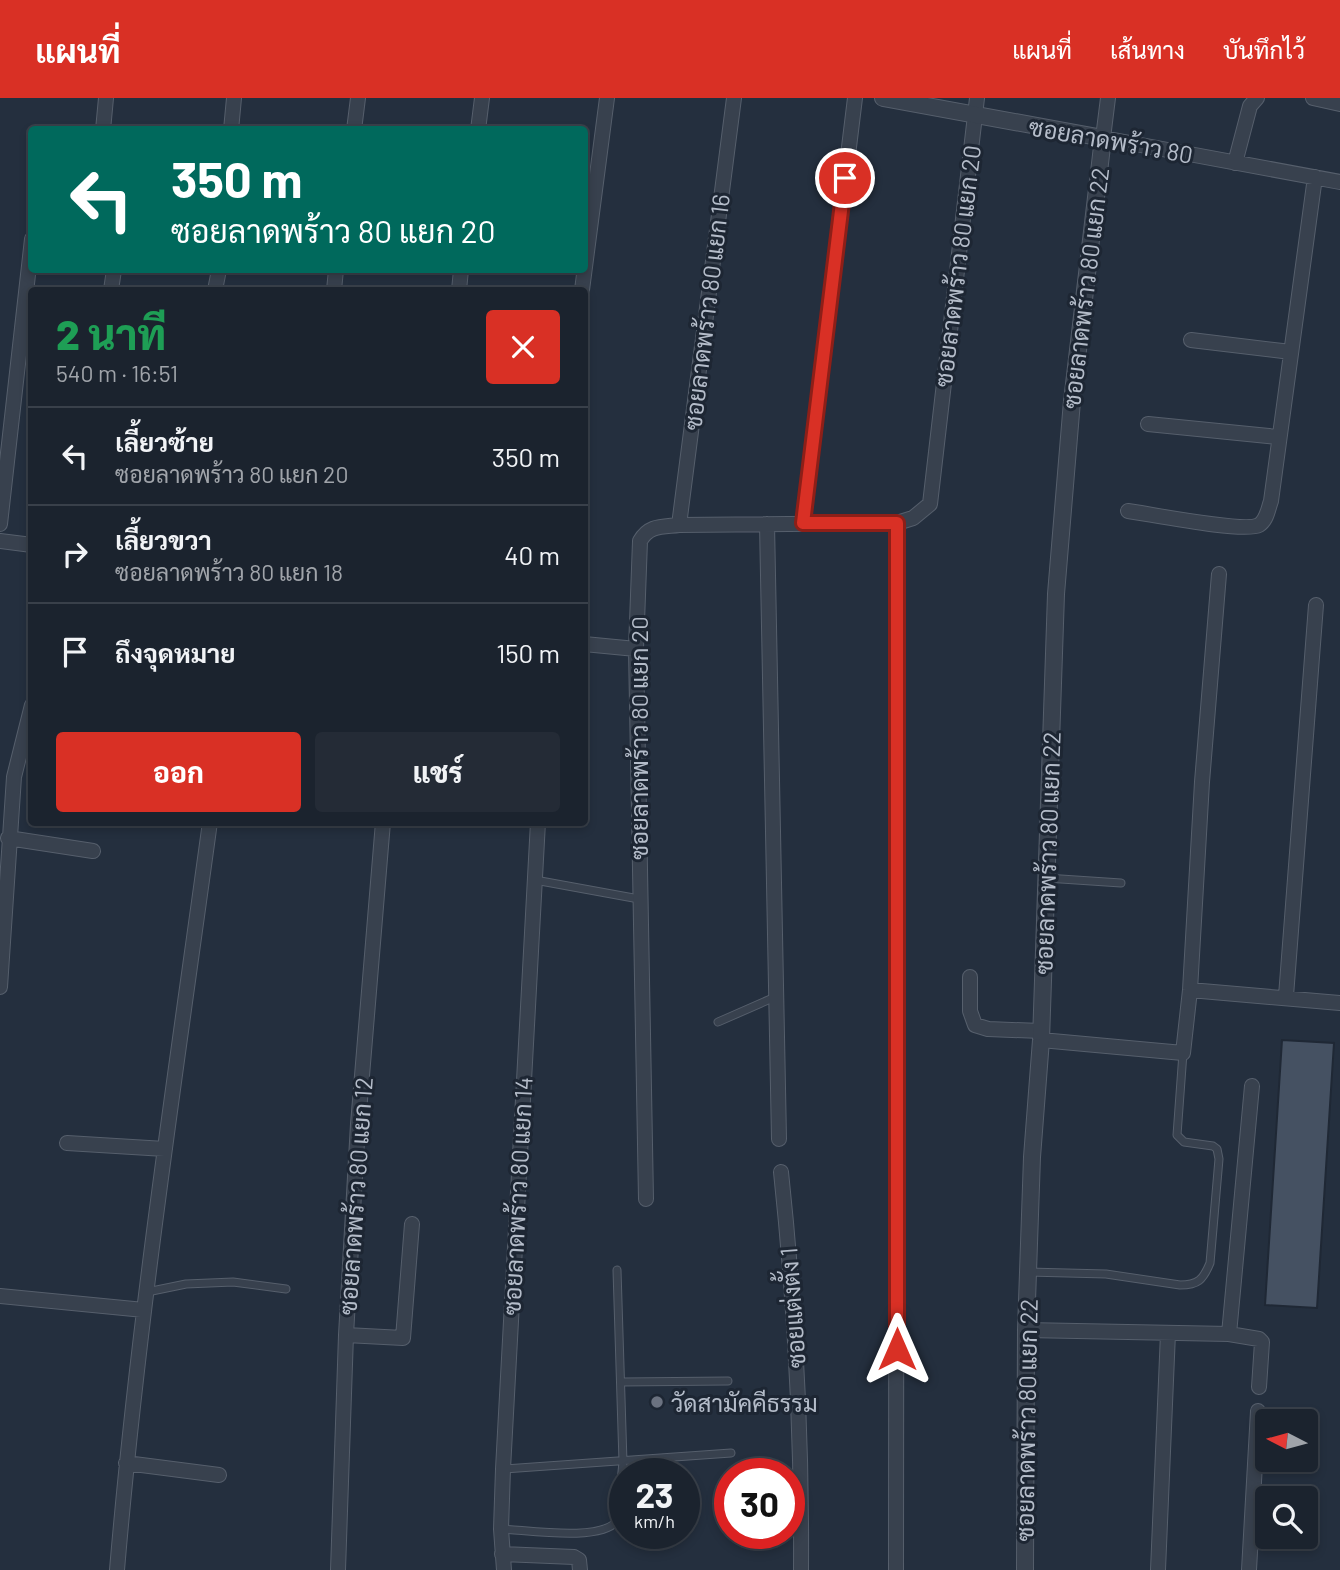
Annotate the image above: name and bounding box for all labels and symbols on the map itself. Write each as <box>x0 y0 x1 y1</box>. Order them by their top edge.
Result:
street label: ซอยลาดพร้าว 80 <box>1027 111 1195 169</box>
street label: ซอยลาดพร้าว 80 แยก 20 <box>928 143 986 389</box>
pin <box>815 148 875 208</box>
street label: ซอยลาดพร้าว 80 แยก 22 <box>1056 166 1114 410</box>
street label: ซอยลาดพร้าว 80 แยก 16 <box>677 192 735 432</box>
street label: ซอยลาดพร้าว 80 แยก 20 <box>624 616 653 860</box>
street label: ซอยลาดพร้าว 80 แยก 22 <box>1028 731 1066 975</box>
street label: ซอยลาดพร้าว 80 แยก 12 <box>332 1076 378 1316</box>
street label: ซอยลาดพร้าว 80 แยก 14 <box>496 1076 538 1316</box>
street label: ซอยแต่งตั้ง 1 <box>768 1247 811 1370</box>
street label: ซอยลาดพร้าว 80 แยก 22 <box>1009 1298 1043 1542</box>
position arrow <box>860 1312 934 1386</box>
place label: วัดสามัคคีธรรม <box>671 1388 818 1417</box>
marker: วัดสามัคคีธรรม <box>649 1394 665 1410</box>
north arrow <box>1255 1409 1318 1472</box>
speed limit sign: 30 <box>714 1458 805 1549</box>

